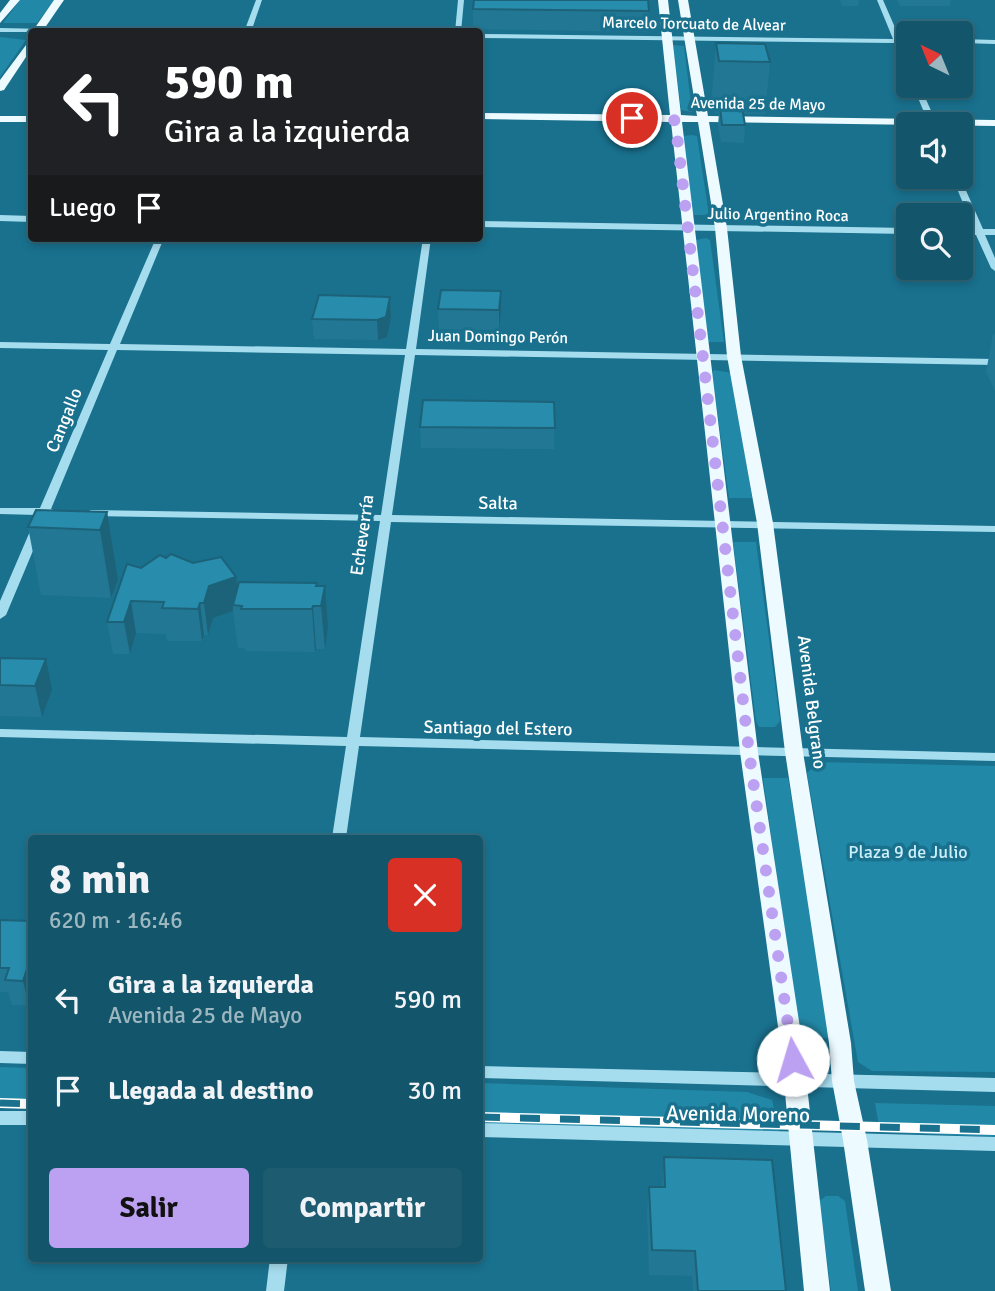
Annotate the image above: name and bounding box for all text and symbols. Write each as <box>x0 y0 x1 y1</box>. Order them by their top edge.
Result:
street label: Marcelo Torcuato de Alvear <box>602 12 786 36</box>
north arrow <box>896 21 973 98</box>
map controls <box>896 21 973 280</box>
text: 590 m <box>164 52 294 112</box>
icon: left <box>49 56 140 147</box>
pin <box>602 88 662 148</box>
street label: Avenida 25 de Mayo <box>690 93 826 115</box>
icon: arrive <box>613 99 651 137</box>
text: Gira a la izquierda <box>164 112 411 151</box>
button: sound <box>896 112 973 189</box>
icon: arrive <box>130 189 168 227</box>
text: Luego <box>49 192 116 224</box>
button: search <box>896 203 973 280</box>
street label: Julio Argentino Roca <box>707 204 849 226</box>
street label: Juan Domingo Perón <box>428 326 568 348</box>
street label: Cangallo <box>41 384 87 456</box>
street label: Salta <box>478 492 518 514</box>
street label: Echeverría <box>345 493 379 577</box>
street label: Avenida Belgrano <box>793 634 831 770</box>
street label: Santiago del Estero <box>423 716 573 740</box>
park label: Plaza 9 de Julio <box>848 841 968 863</box>
text: 8 min <box>49 854 150 905</box>
button: close <box>388 858 462 932</box>
text: 620 m · 16:46 <box>49 906 183 935</box>
text: Gira a la izquierda <box>108 969 314 1001</box>
icon: left <box>49 981 87 1019</box>
text: 590 m <box>393 984 462 1016</box>
text: Avenida 25 de Mayo <box>108 1001 302 1030</box>
position arrow <box>756 1023 830 1097</box>
icon: arrive <box>49 1072 87 1110</box>
text: Llegada al destino <box>108 1075 314 1107</box>
text: 30 m <box>407 1075 462 1107</box>
street label: Avenida Moreno <box>666 1100 810 1128</box>
button: Salir <box>49 1168 249 1248</box>
button: Compartir <box>263 1168 462 1248</box>

